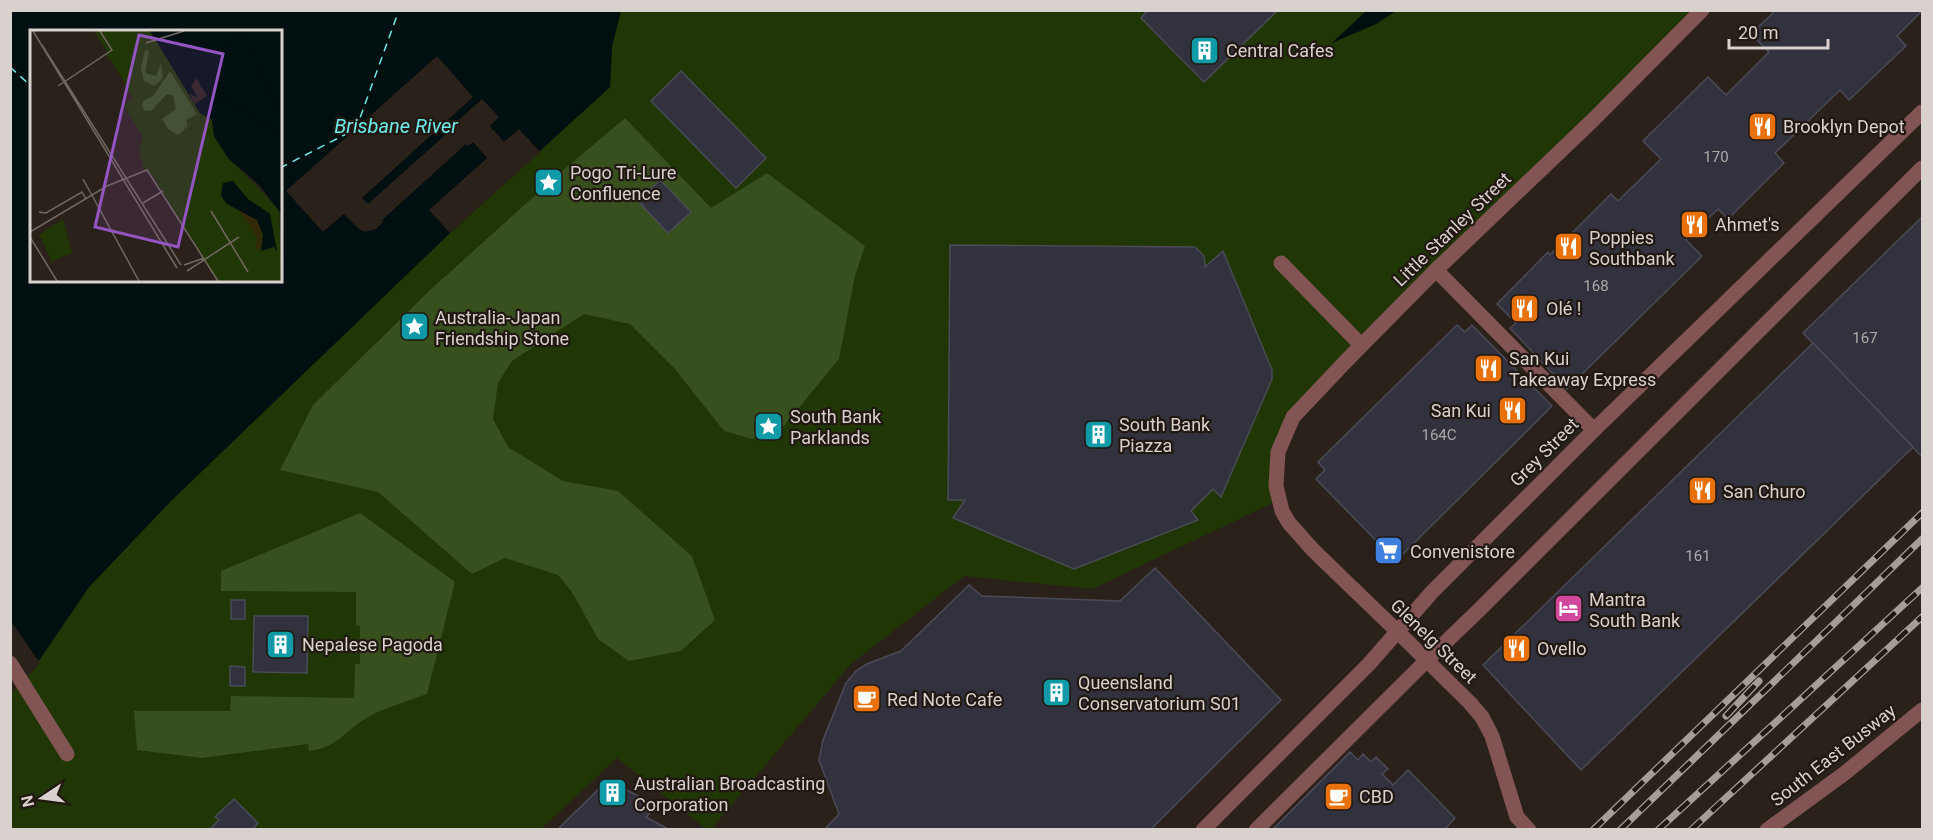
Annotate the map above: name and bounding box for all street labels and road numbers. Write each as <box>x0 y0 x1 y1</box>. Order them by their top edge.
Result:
street label: Little Stanley Street <box>1389 168 1515 290</box>
street label: Grey Street <box>1505 413 1583 491</box>
street label: Glenelg Street <box>1386 595 1482 688</box>
street label: South East Busway <box>1766 699 1900 810</box>

